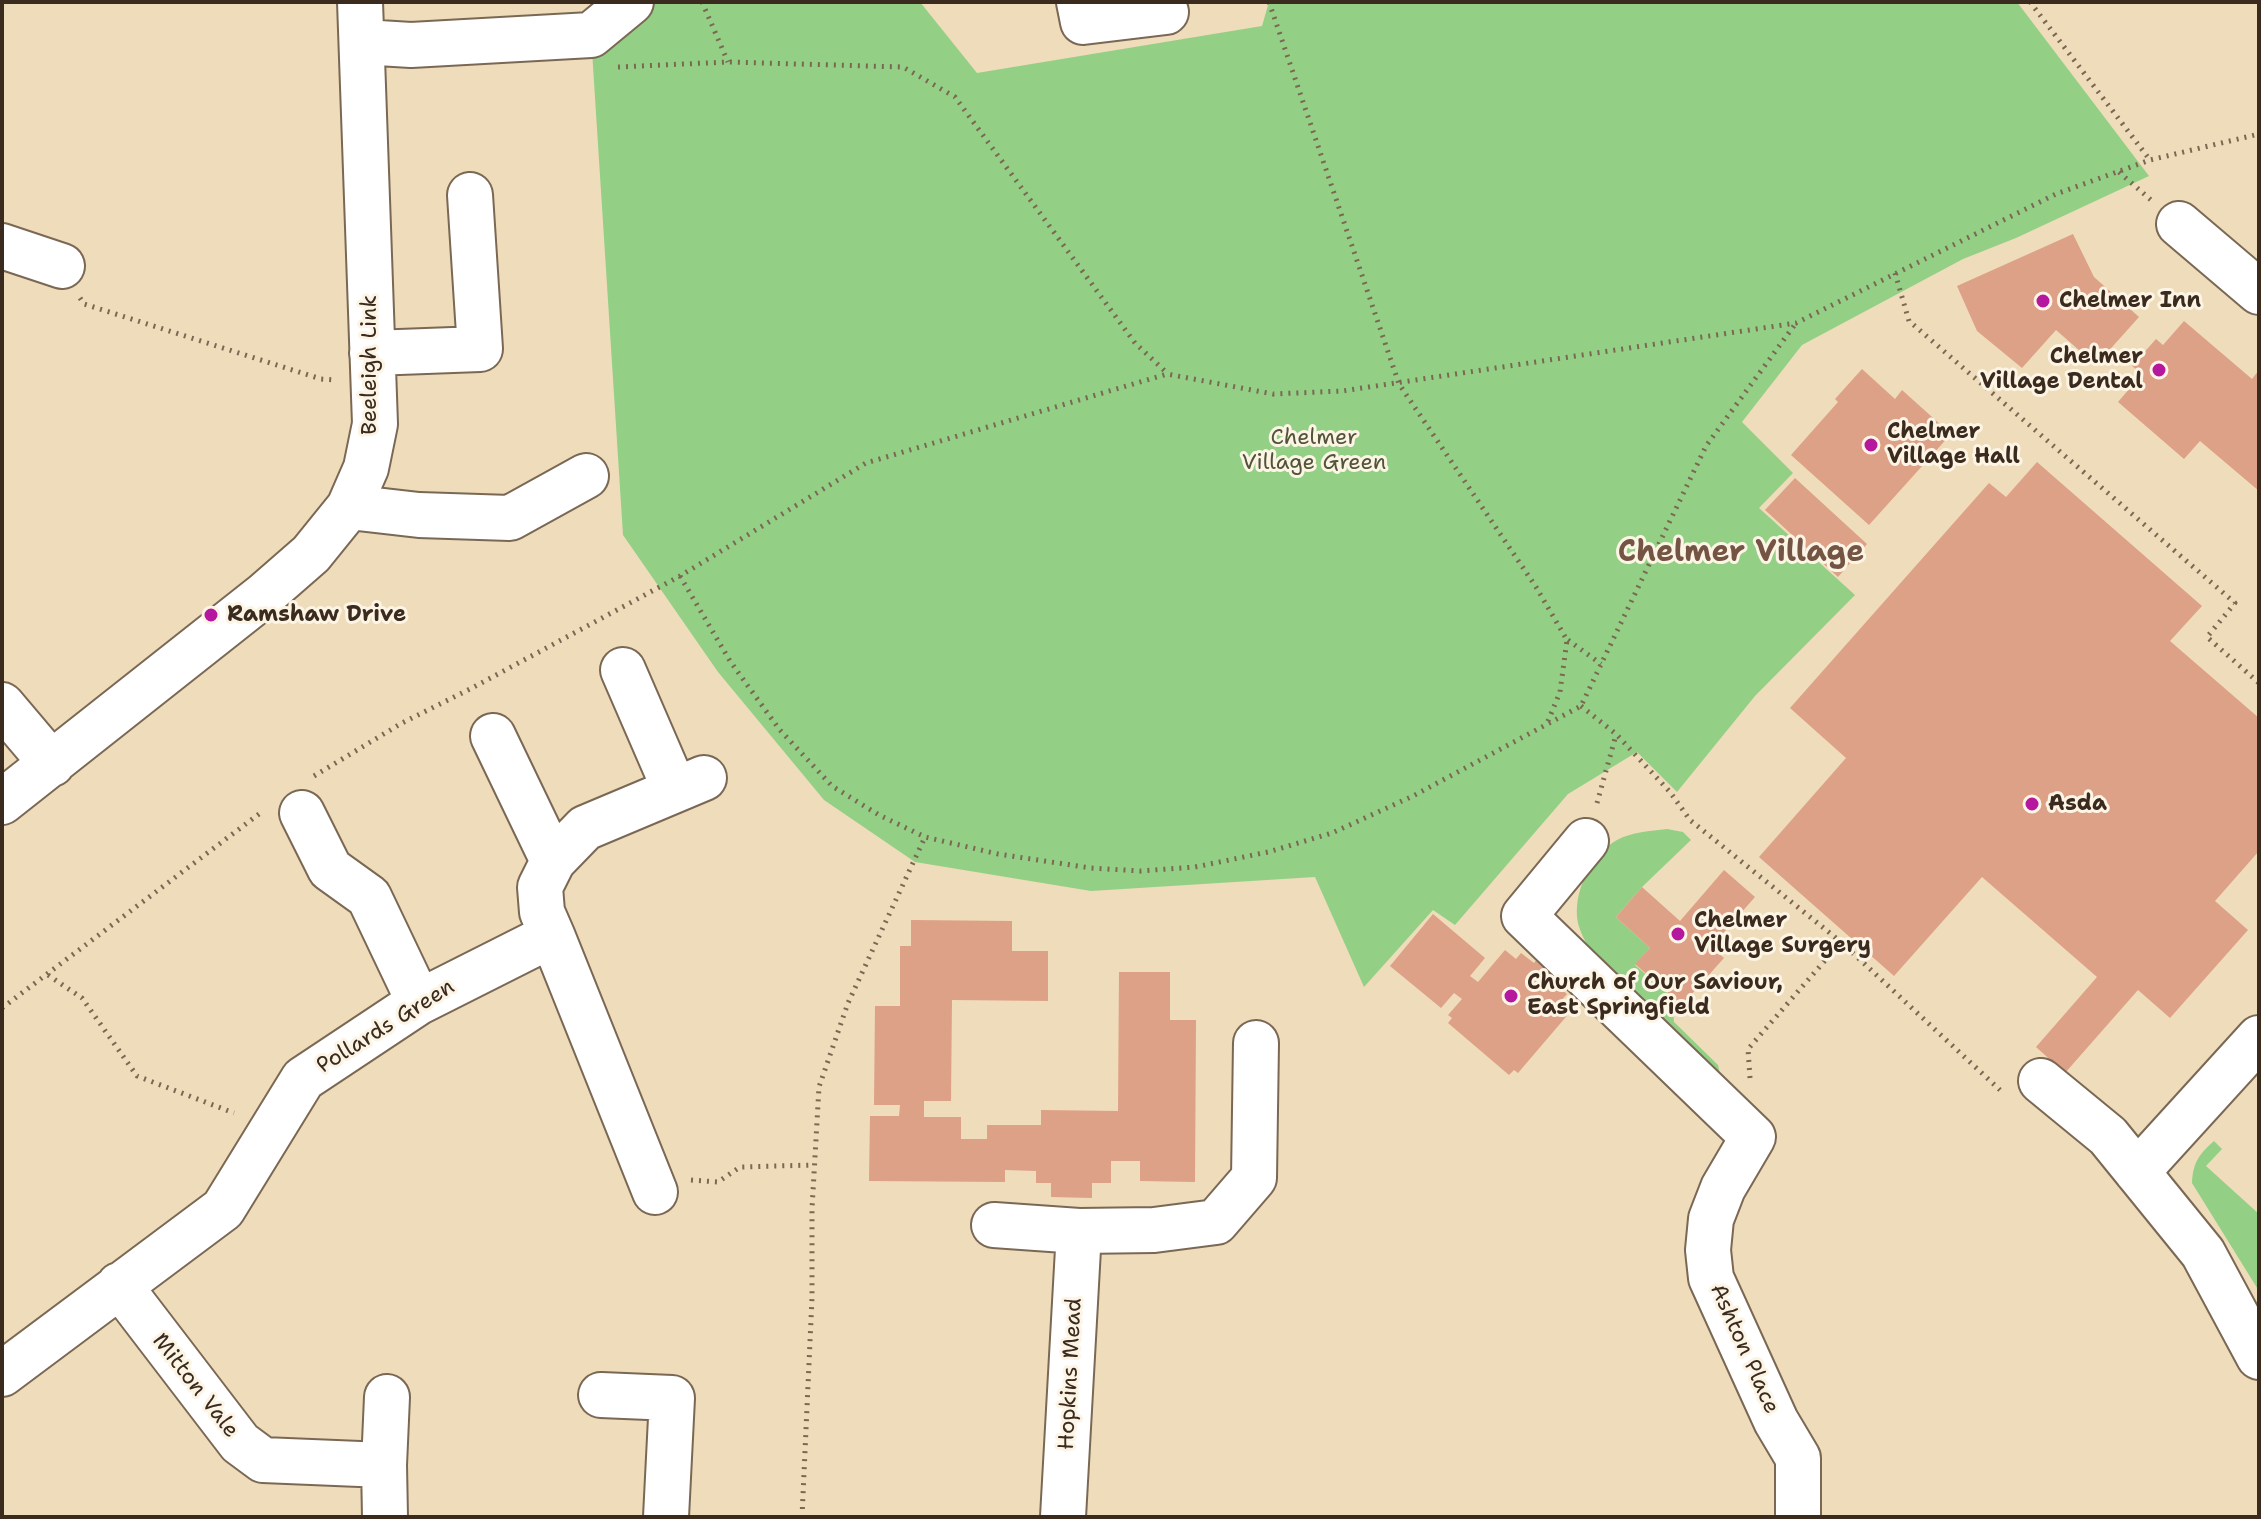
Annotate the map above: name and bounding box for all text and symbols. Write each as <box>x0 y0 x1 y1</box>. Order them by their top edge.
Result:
place label: Chelmer Inn <box>2059 288 2201 314</box>
marker: Chelmer Inn <box>2034 292 2052 310</box>
street label: Beeleigh Link <box>357 295 383 435</box>
place label: Chelmer Village Dental <box>1980 344 2143 396</box>
marker: Chelmer Village Dental <box>2150 361 2168 379</box>
place label: Chelmer Village Hall <box>1887 419 2020 470</box>
park label: Chelmer Village Green <box>1242 425 1386 476</box>
marker: Chelmer Village Hall <box>1862 436 1880 454</box>
district label: Chelmer Village <box>1618 535 1864 571</box>
place label: Ramshaw Drive <box>227 602 406 628</box>
marker: Ramshaw Drive <box>202 606 220 624</box>
place label: Asda <box>2048 791 2107 817</box>
marker: Asda <box>2023 795 2041 813</box>
place label: Chelmer Village Surgery <box>1694 908 1871 960</box>
marker: Chelmer Village Surgery <box>1669 925 1687 943</box>
place label: Church of Our Saviour, East Springfield <box>1527 970 1783 1022</box>
street label: Pollards Green <box>312 974 460 1080</box>
marker: Church of Our Saviour, East Springfield <box>1502 987 1520 1005</box>
street label: Ashton Place <box>1704 1280 1784 1418</box>
street label: Hopkins Mead <box>1054 1297 1088 1451</box>
street label: Mitton Vale <box>146 1329 244 1443</box>

